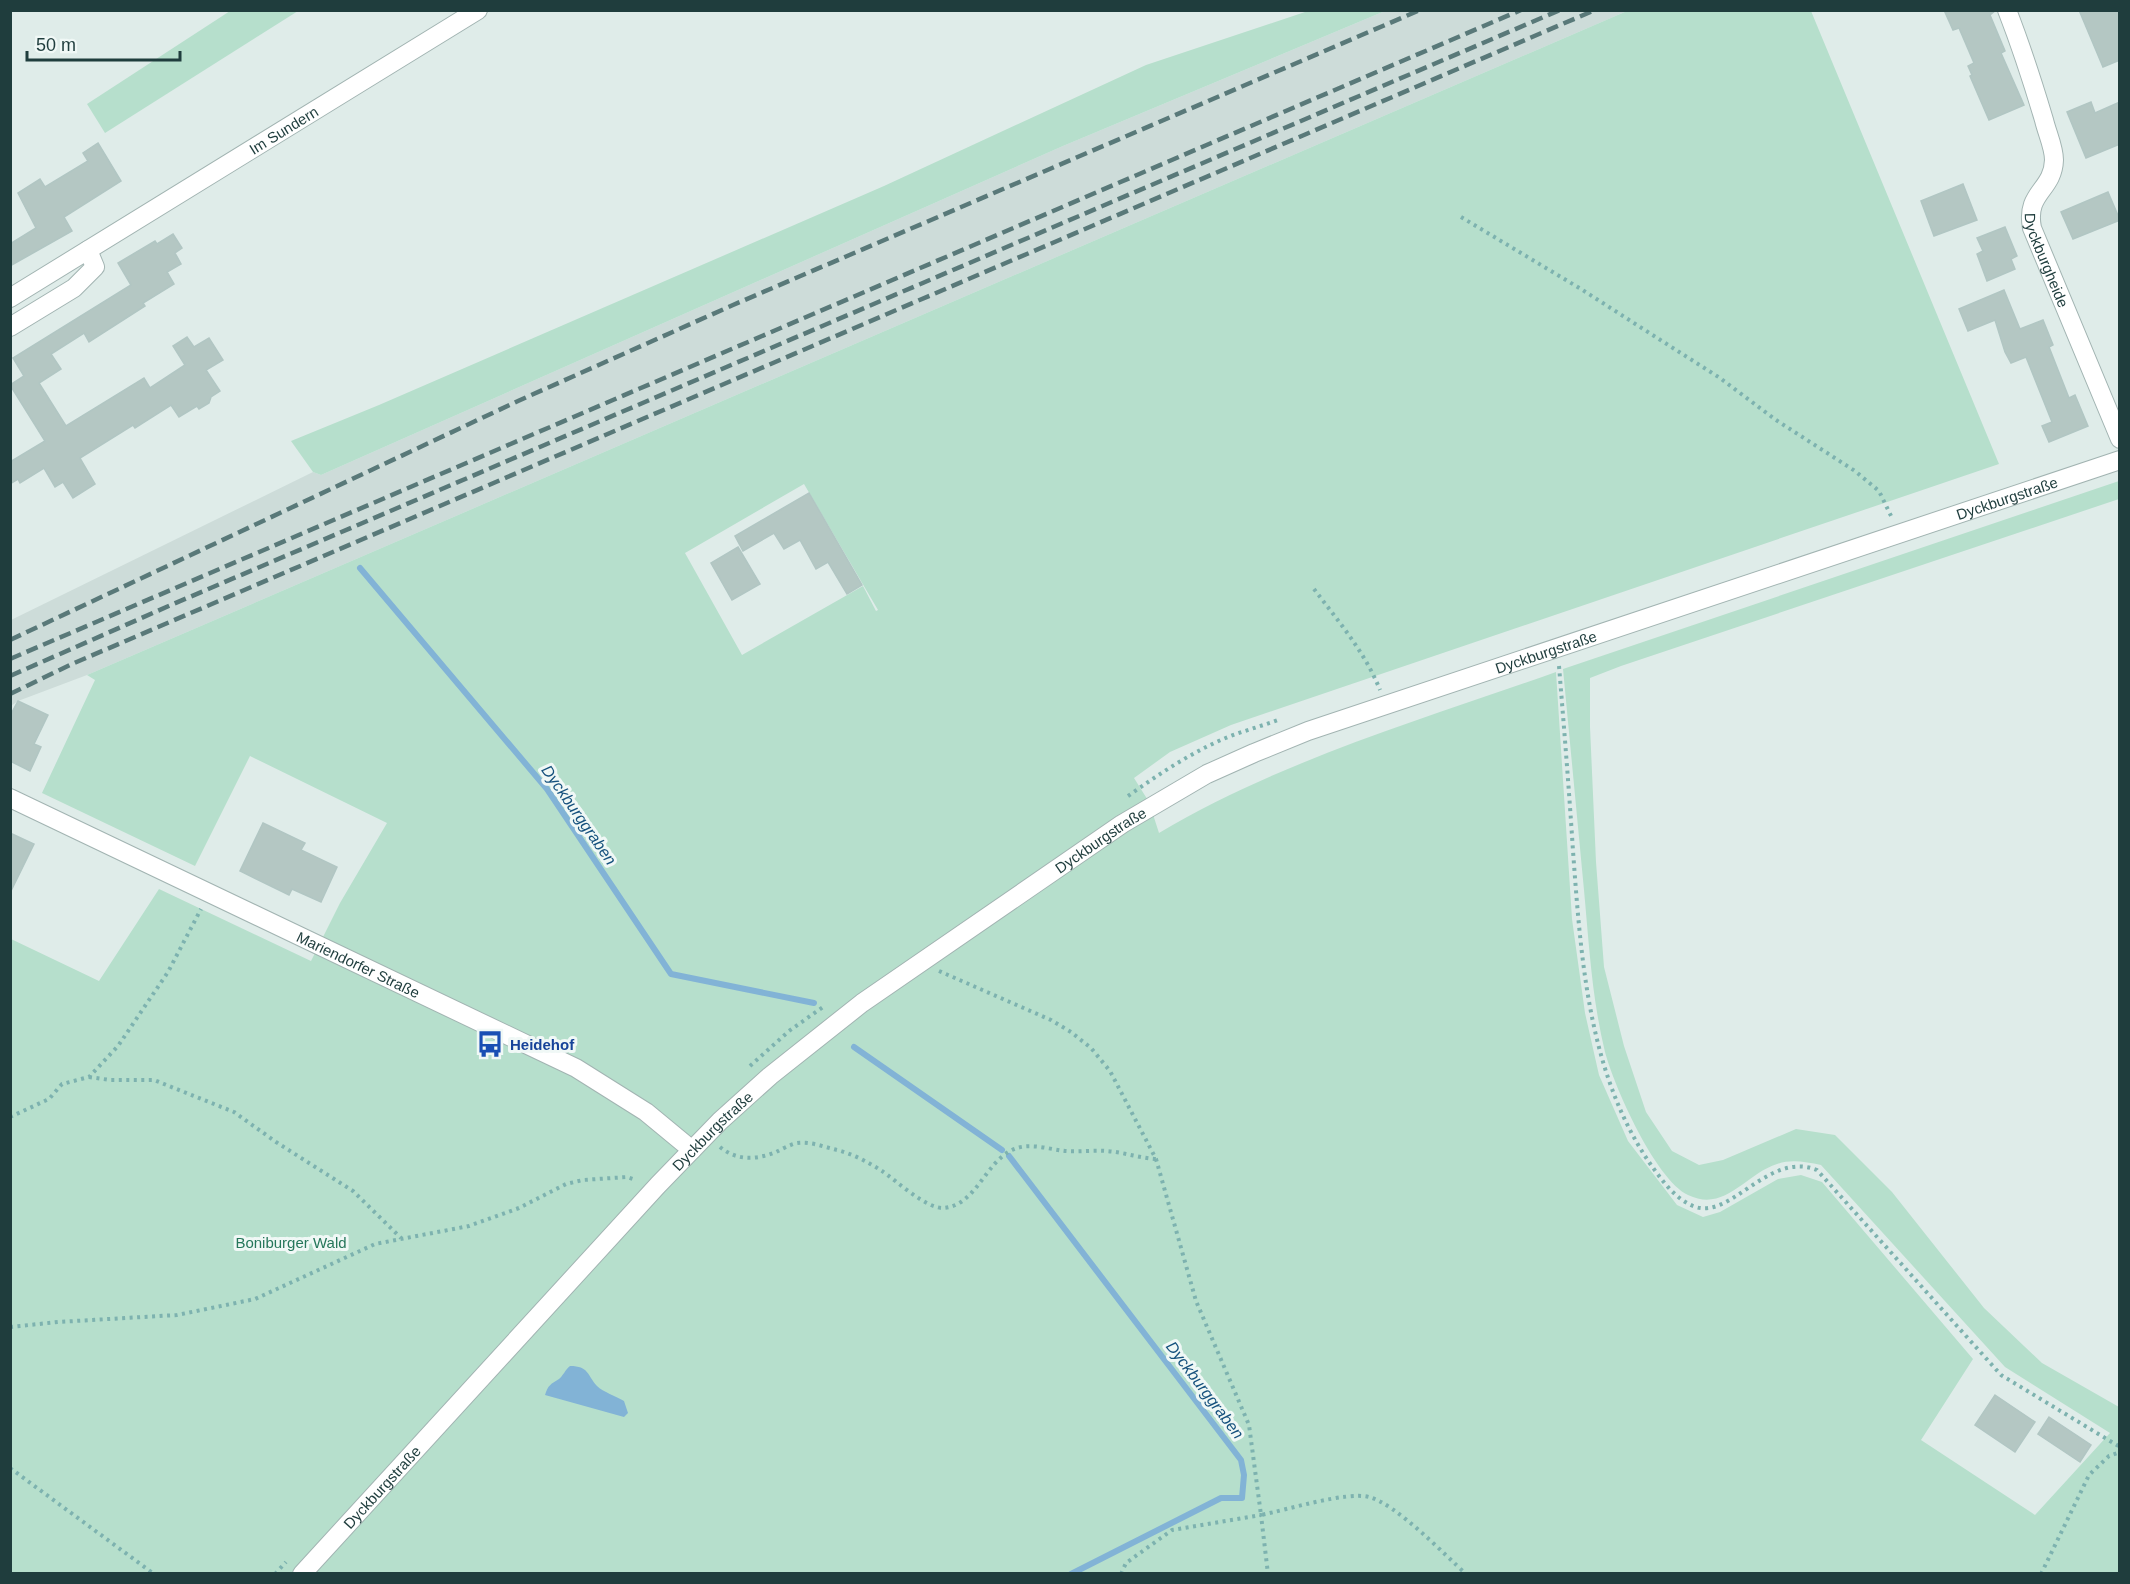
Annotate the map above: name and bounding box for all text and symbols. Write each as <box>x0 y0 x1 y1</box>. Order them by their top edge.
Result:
scale bar <box>27 24 180 62</box>
text: 50 m <box>36 35 76 55</box>
street label: Im Sundern <box>246 102 321 157</box>
street label: Dyckburgheide <box>2022 213 2073 310</box>
street label: Dyckburgstraße <box>1954 473 2060 523</box>
street label: Dyckburgstraße <box>1493 627 1599 676</box>
water label: Dyckburggraben <box>538 762 620 868</box>
street label: Dyckburgstraße <box>1051 803 1149 876</box>
street label: Mariendorfer Straße <box>294 928 423 1001</box>
bus stop icon: Heidehof <box>475 1029 505 1059</box>
place label: Heidehof <box>510 1036 575 1053</box>
street label: Dyckburgstraße <box>668 1088 756 1174</box>
park label: Boniburger Wald <box>235 1234 347 1251</box>
water label: Dyckburggraben <box>1163 1338 1247 1442</box>
street label: Dyckburgstraße <box>340 1442 424 1532</box>

